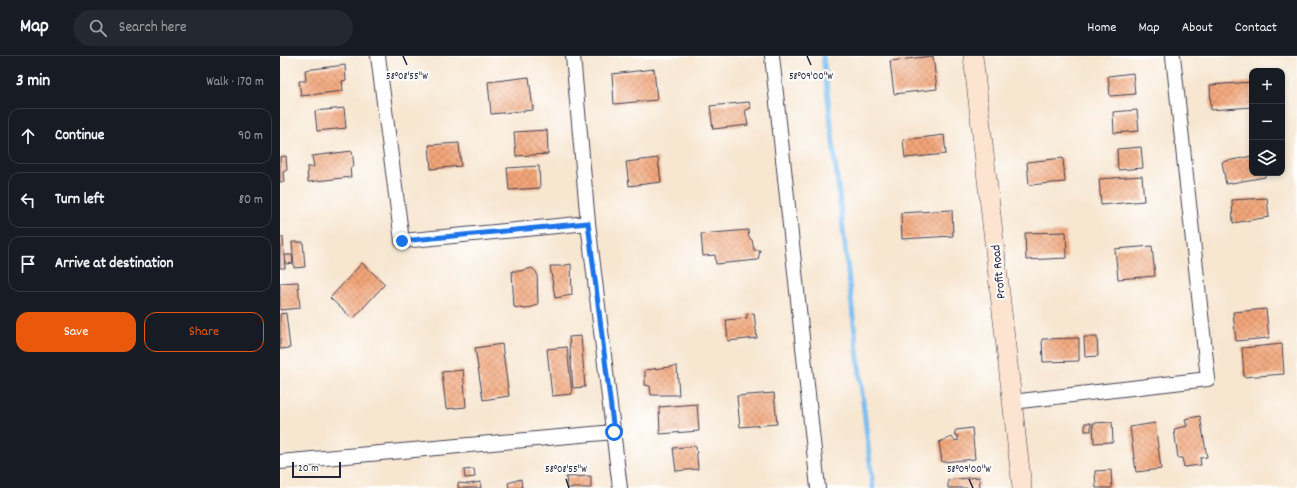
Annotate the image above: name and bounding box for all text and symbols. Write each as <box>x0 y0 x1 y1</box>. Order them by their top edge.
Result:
search box <box>73 10 353 46</box>
text: Map <box>20 14 49 41</box>
icon: search <box>87 17 109 39</box>
text: Search here <box>119 17 187 39</box>
text: Home <box>1087 18 1116 38</box>
text: Map <box>1138 18 1160 38</box>
text: About <box>1182 18 1213 38</box>
text: Contact <box>1235 18 1277 38</box>
map controls <box>1249 68 1285 176</box>
button: + <box>1249 68 1285 104</box>
text: 3 min <box>16 70 50 94</box>
text: 58°08'55"W <box>386 70 428 84</box>
text: 58°09'00"W <box>789 70 833 84</box>
text: Walk · 170 m <box>206 73 264 92</box>
button: − <box>1249 104 1285 140</box>
icon: ahead <box>17 125 39 147</box>
text: Continue <box>55 125 104 147</box>
text: 90 m <box>238 127 263 146</box>
button: layers <box>1249 140 1285 176</box>
icon: left <box>17 189 39 211</box>
text: Turn left <box>55 189 104 211</box>
text: 80 m <box>239 191 263 210</box>
route end <box>393 232 411 250</box>
street label: Profit Road <box>987 244 1012 300</box>
icon: arrive <box>17 253 39 275</box>
text: Arrive at destination <box>55 253 173 275</box>
button: Save <box>16 312 136 352</box>
button: Share <box>144 312 264 352</box>
route start <box>605 423 623 441</box>
scale bar <box>292 460 341 479</box>
text: 20 m <box>298 461 319 477</box>
text: 58°08'55"W <box>545 463 587 477</box>
text: 58°09'00"W <box>947 463 991 477</box>

